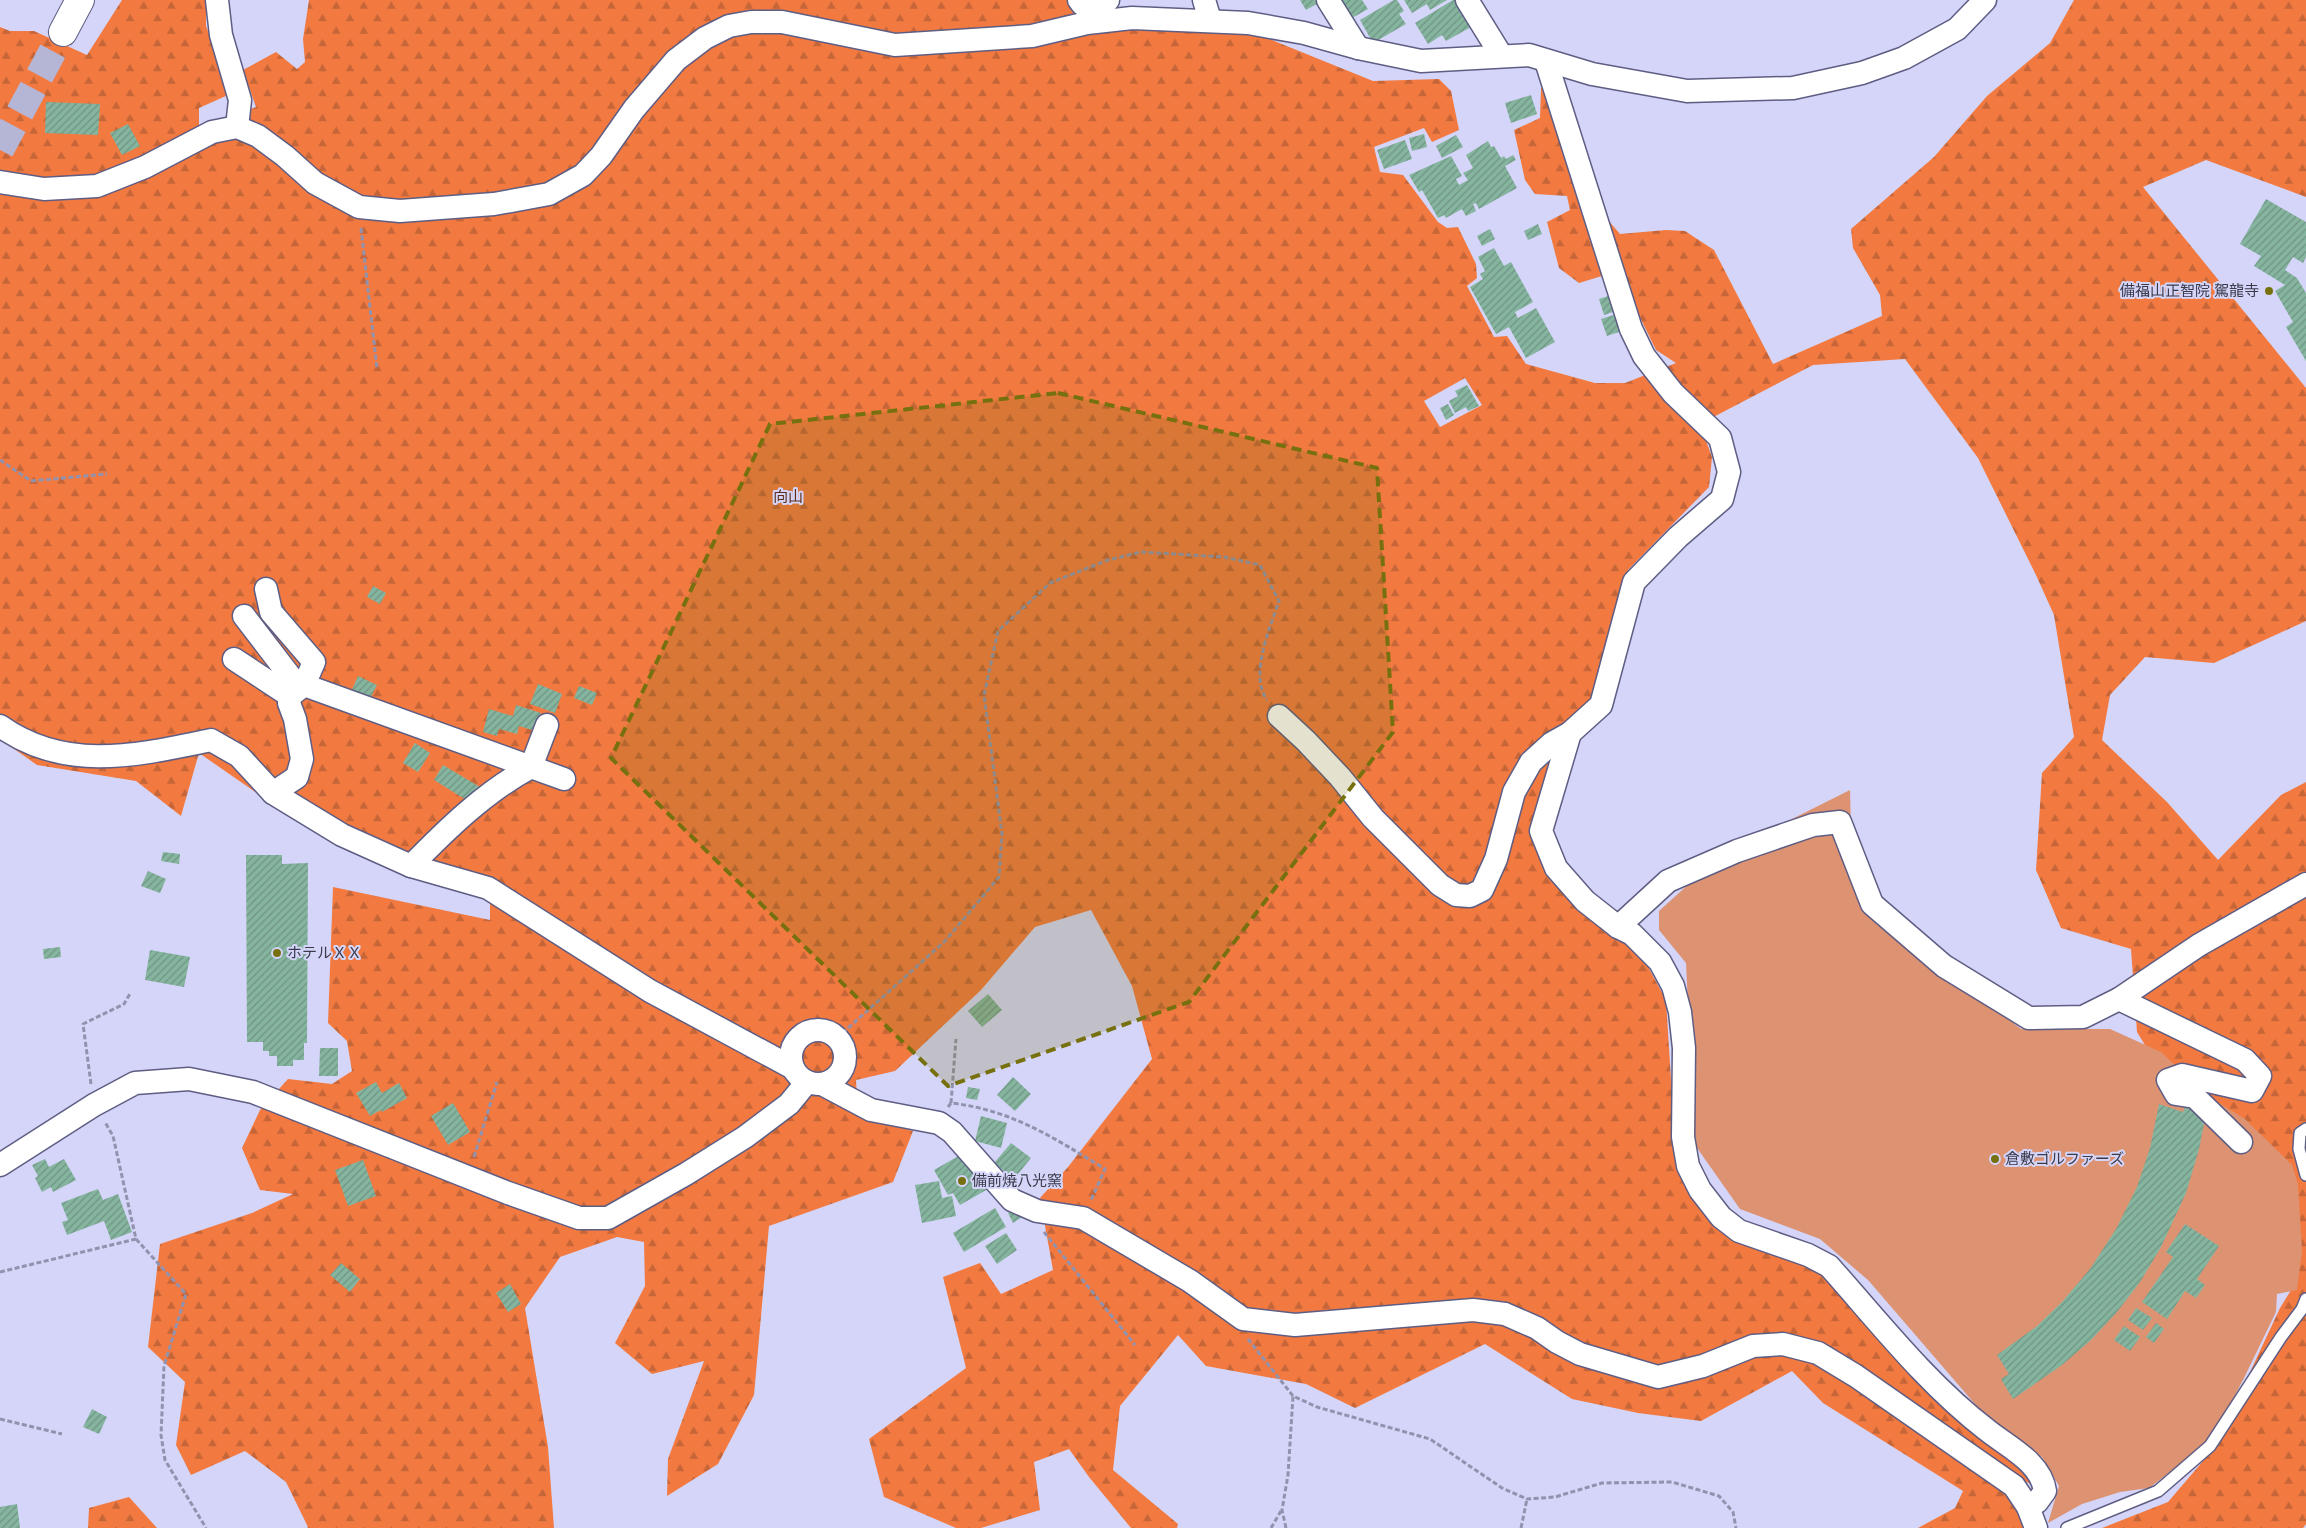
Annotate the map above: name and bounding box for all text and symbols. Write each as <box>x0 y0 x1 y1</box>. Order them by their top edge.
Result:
place label: 備福山正智院 駕龍寺 <box>2120 281 2259 300</box>
marker: 備福山正智院 駕龍寺 <box>2263 285 2275 297</box>
park label: 向山 <box>773 487 803 506</box>
place label: ホテルＸＸ <box>287 943 362 962</box>
marker: ホテルＸＸ <box>271 947 283 959</box>
place label: 倉敷ゴルファーズ <box>2005 1149 2124 1168</box>
marker: 倉敷ゴルファーズ <box>1989 1153 2001 1165</box>
place label: 備前焼八光窯 <box>972 1171 1062 1190</box>
marker: 備前焼八光窯 <box>956 1175 968 1187</box>

